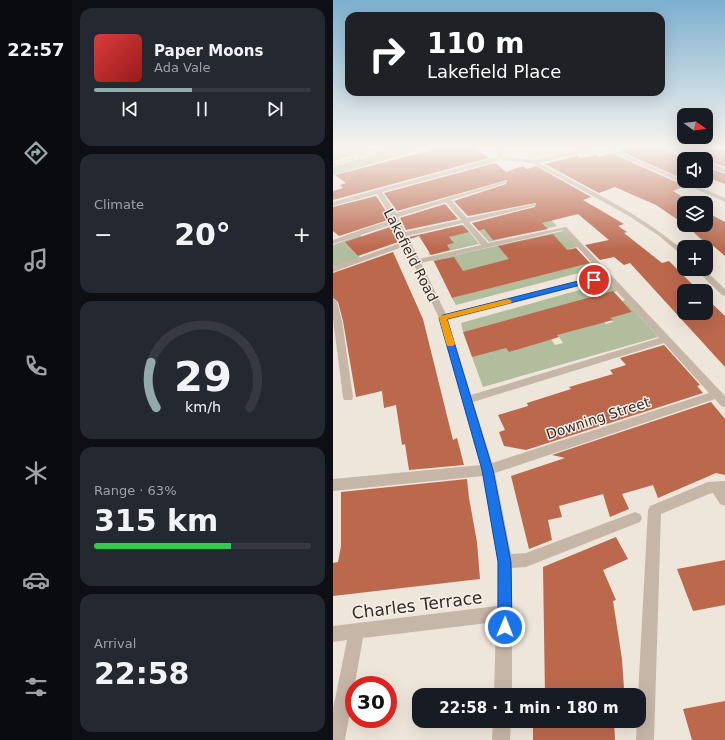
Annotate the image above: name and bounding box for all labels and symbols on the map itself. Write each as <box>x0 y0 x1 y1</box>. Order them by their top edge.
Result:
north arrow <box>677 108 713 144</box>
street label: Lakefield Road <box>381 206 441 304</box>
pin <box>577 263 611 297</box>
street label: Downing Street <box>544 393 652 442</box>
street label: Charles Terrace <box>351 587 483 623</box>
position arrow <box>484 606 526 648</box>
speed limit sign: 30 <box>345 676 397 728</box>

